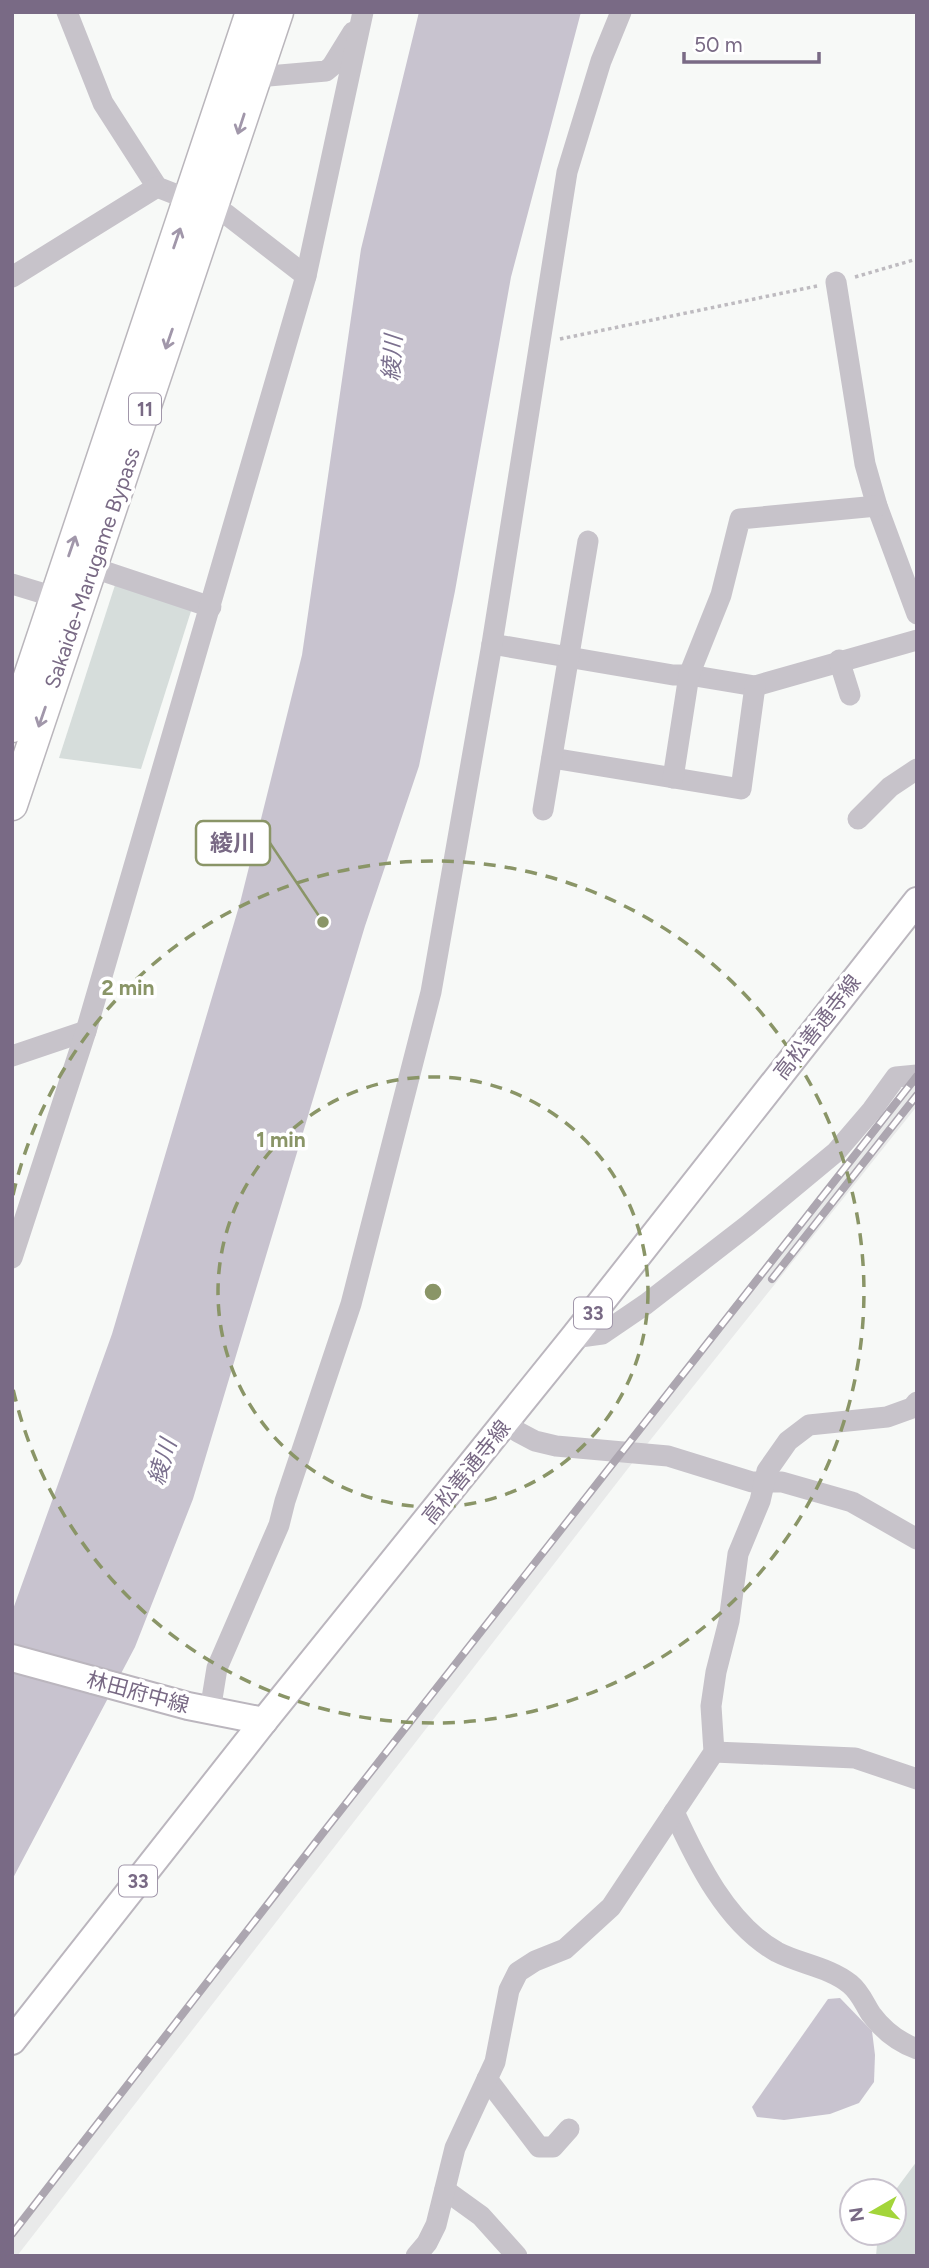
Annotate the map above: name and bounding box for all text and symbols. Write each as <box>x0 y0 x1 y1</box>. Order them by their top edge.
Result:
scale bar <box>684 21 819 65</box>
text: 50 m <box>694 32 743 57</box>
one-way arrow <box>234 112 247 134</box>
one-way arrow <box>172 227 184 249</box>
one-way arrow <box>162 328 174 350</box>
water label: 綾川 <box>376 331 408 382</box>
road number: 11 <box>129 394 161 424</box>
street label: Sakaide-Marugame Bypass <box>39 444 145 692</box>
one-way arrow <box>67 536 79 558</box>
one-way arrow <box>35 706 47 728</box>
callout: 綾川 <box>196 821 270 865</box>
text: 綾川 <box>210 829 256 857</box>
street label: 高松善通寺線 <box>768 970 866 1084</box>
text: 2 min <box>102 975 154 1000</box>
text: 1 min <box>256 1127 306 1152</box>
centre of rings <box>421 1280 445 1304</box>
road number: 33 <box>574 1298 612 1329</box>
street label: 高松善通寺線 <box>417 1415 515 1529</box>
water label: 綾川 <box>142 1433 183 1488</box>
street label: 林田府中線 <box>84 1666 192 1718</box>
road number: 33 <box>119 1866 157 1896</box>
north arrow <box>838 2177 908 2247</box>
text: N <box>844 2206 869 2224</box>

